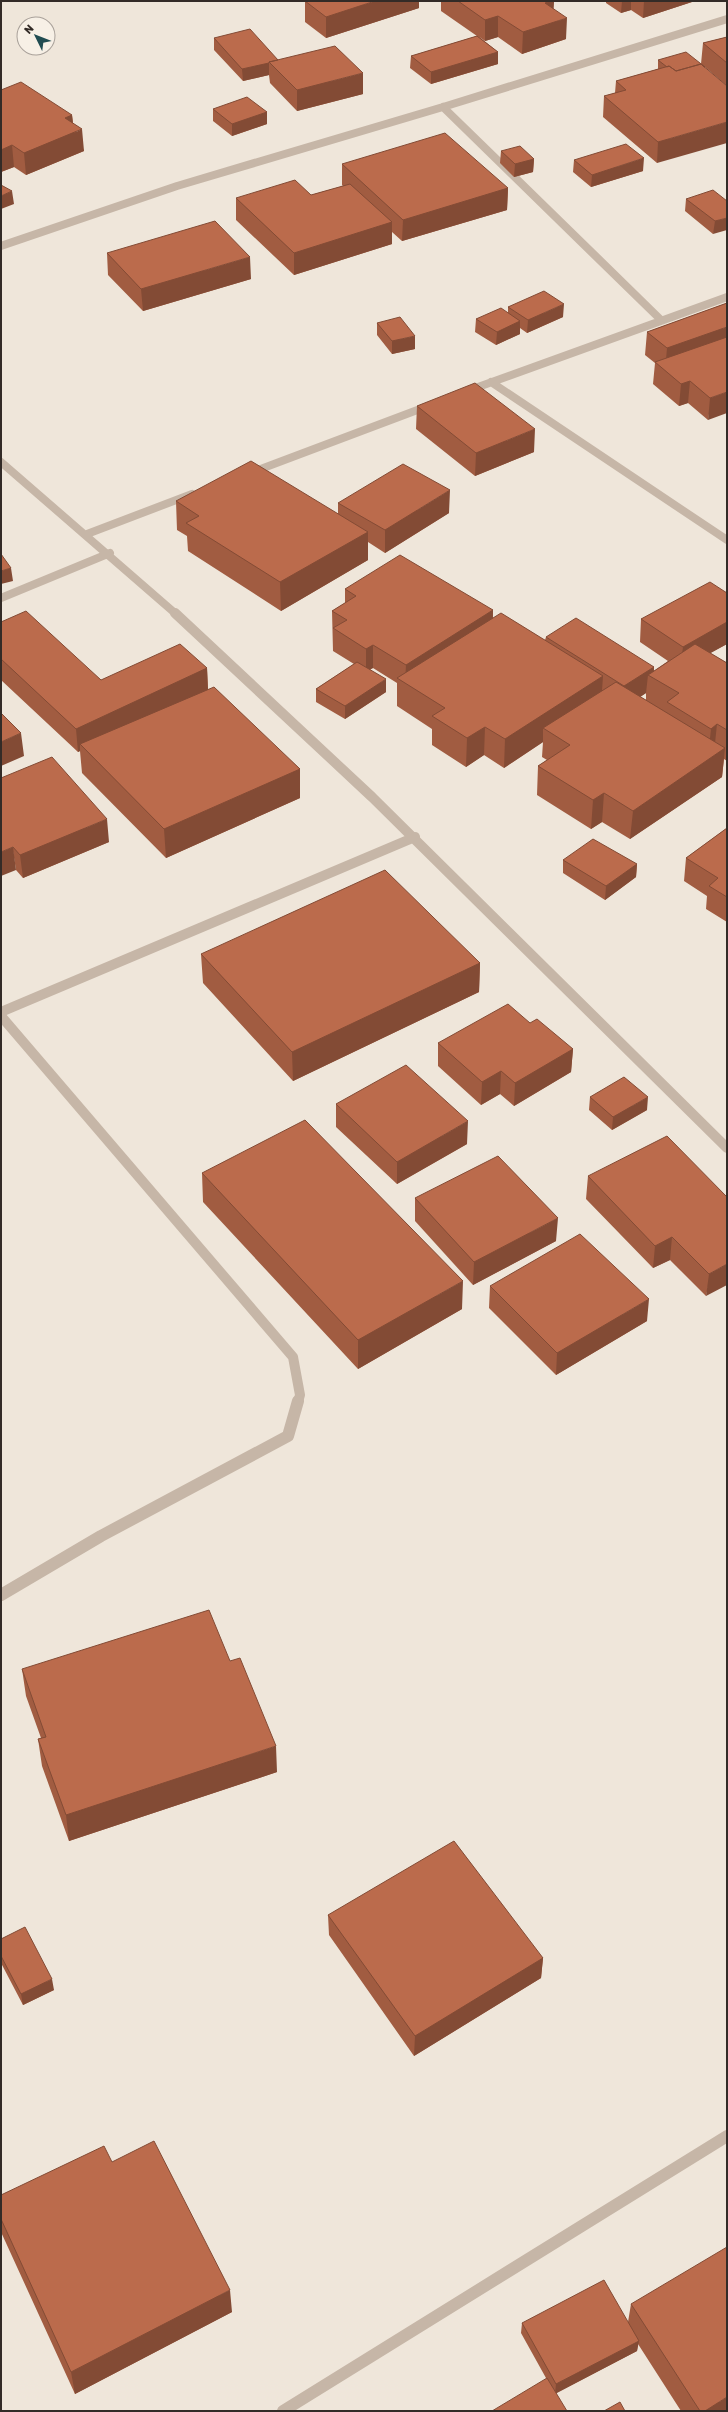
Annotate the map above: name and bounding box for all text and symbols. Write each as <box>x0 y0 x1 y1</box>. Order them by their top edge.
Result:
north arrow <box>16 16 56 56</box>
text: N <box>22 22 37 37</box>

